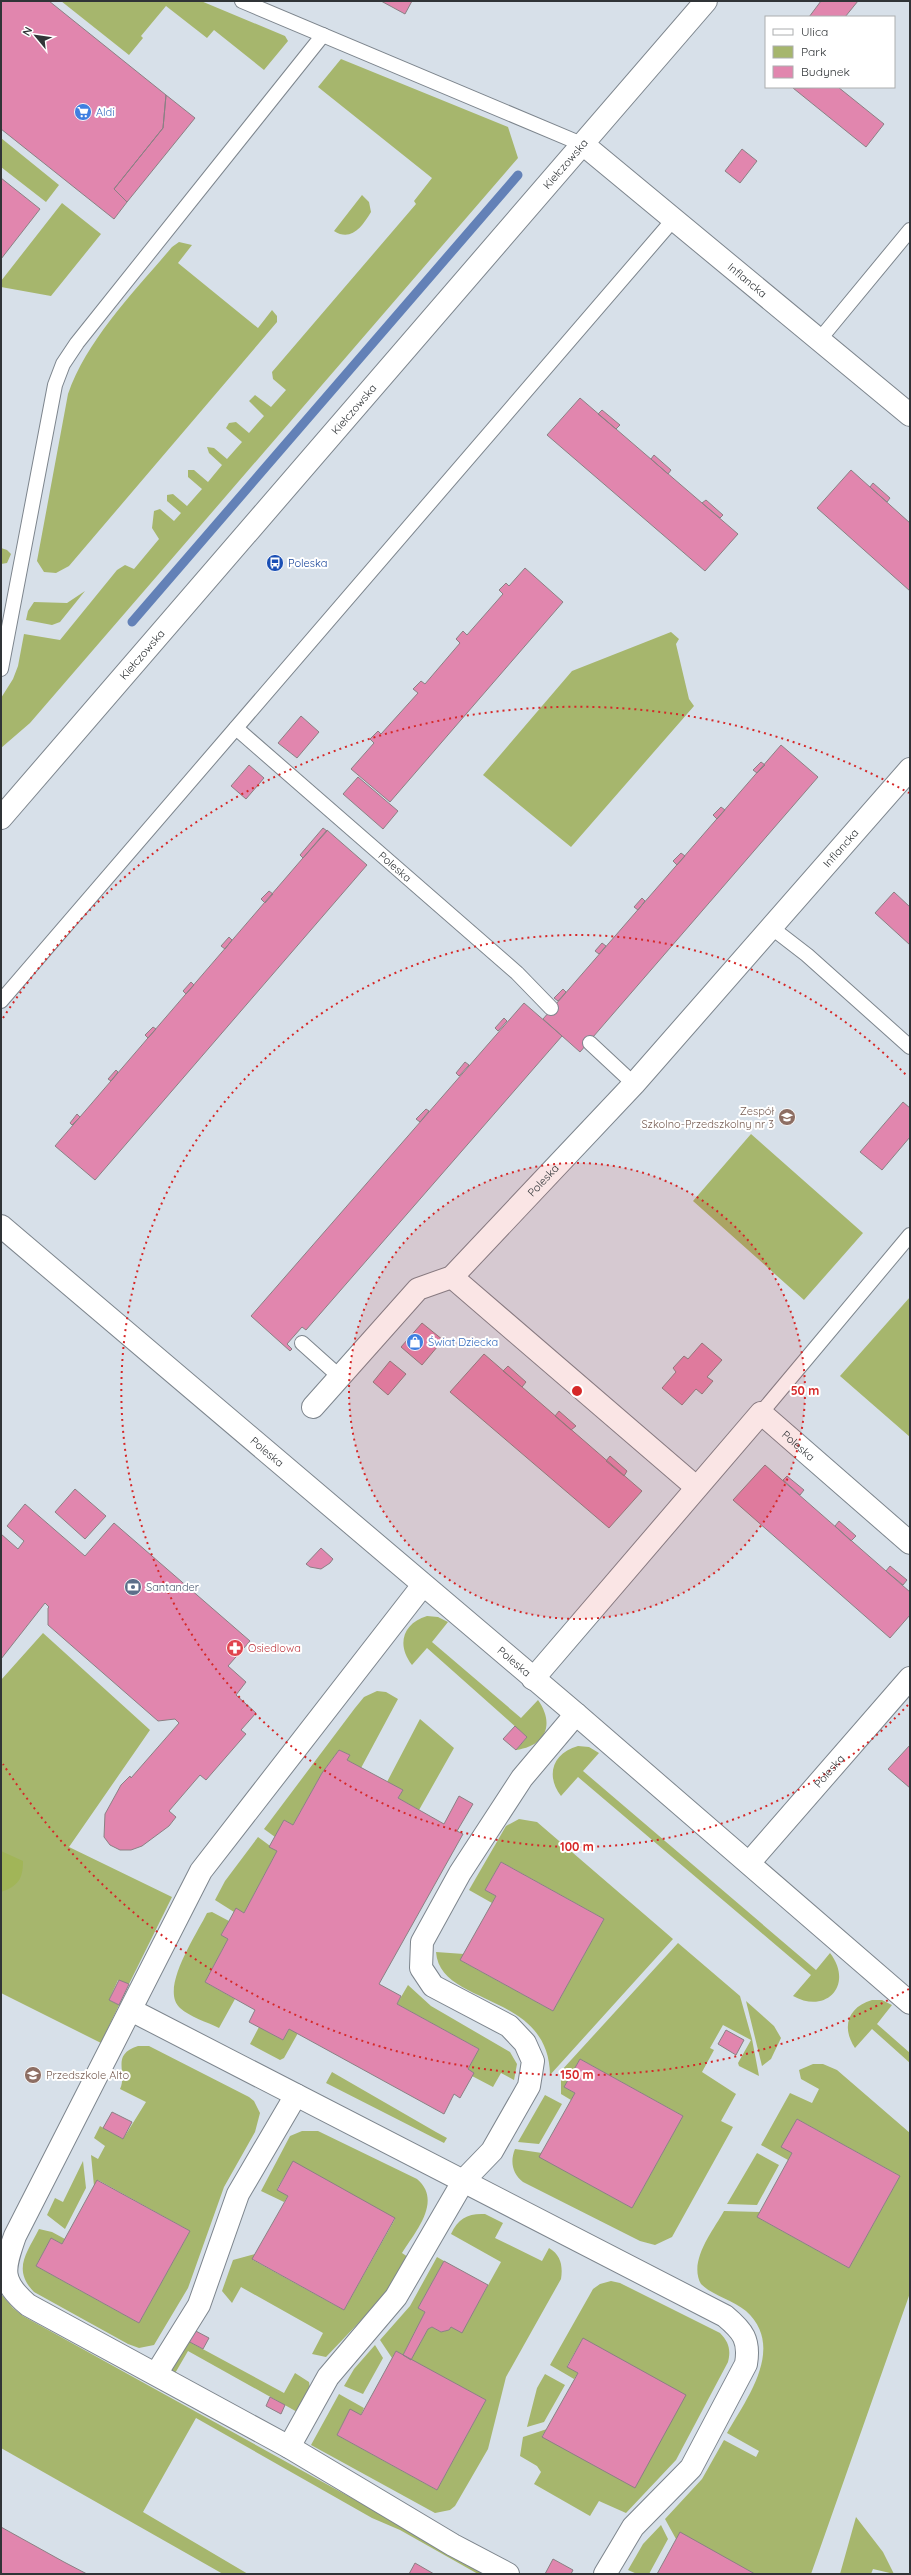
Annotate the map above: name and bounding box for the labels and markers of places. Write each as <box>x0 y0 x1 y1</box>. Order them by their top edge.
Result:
supermarket icon: Aldi <box>73 102 93 122</box>
place label: Aldi <box>96 105 115 119</box>
bus stop icon: Poleska <box>265 553 285 573</box>
place label: Poleska <box>288 556 327 570</box>
place label: Zespół Szkolno-Przedszkolny nr 3 <box>641 1104 774 1131</box>
school or university icon: Zespół Szkolno-Przedszkolny nr 3 <box>777 1107 797 1127</box>
shop icon: Świat Dziecka <box>405 1332 425 1352</box>
place label: Świat Dziecka <box>428 1335 498 1349</box>
centre of rings <box>570 1384 584 1398</box>
bank icon: Santander <box>123 1577 143 1597</box>
place label: Santander <box>146 1580 200 1594</box>
pharmacy icon: Osiedlowa <box>225 1638 245 1658</box>
place label: Osiedlowa <box>248 1641 301 1655</box>
school or university icon: Przedszkole Alto <box>23 2065 43 2085</box>
place label: Przedszkole Alto <box>46 2068 129 2082</box>

